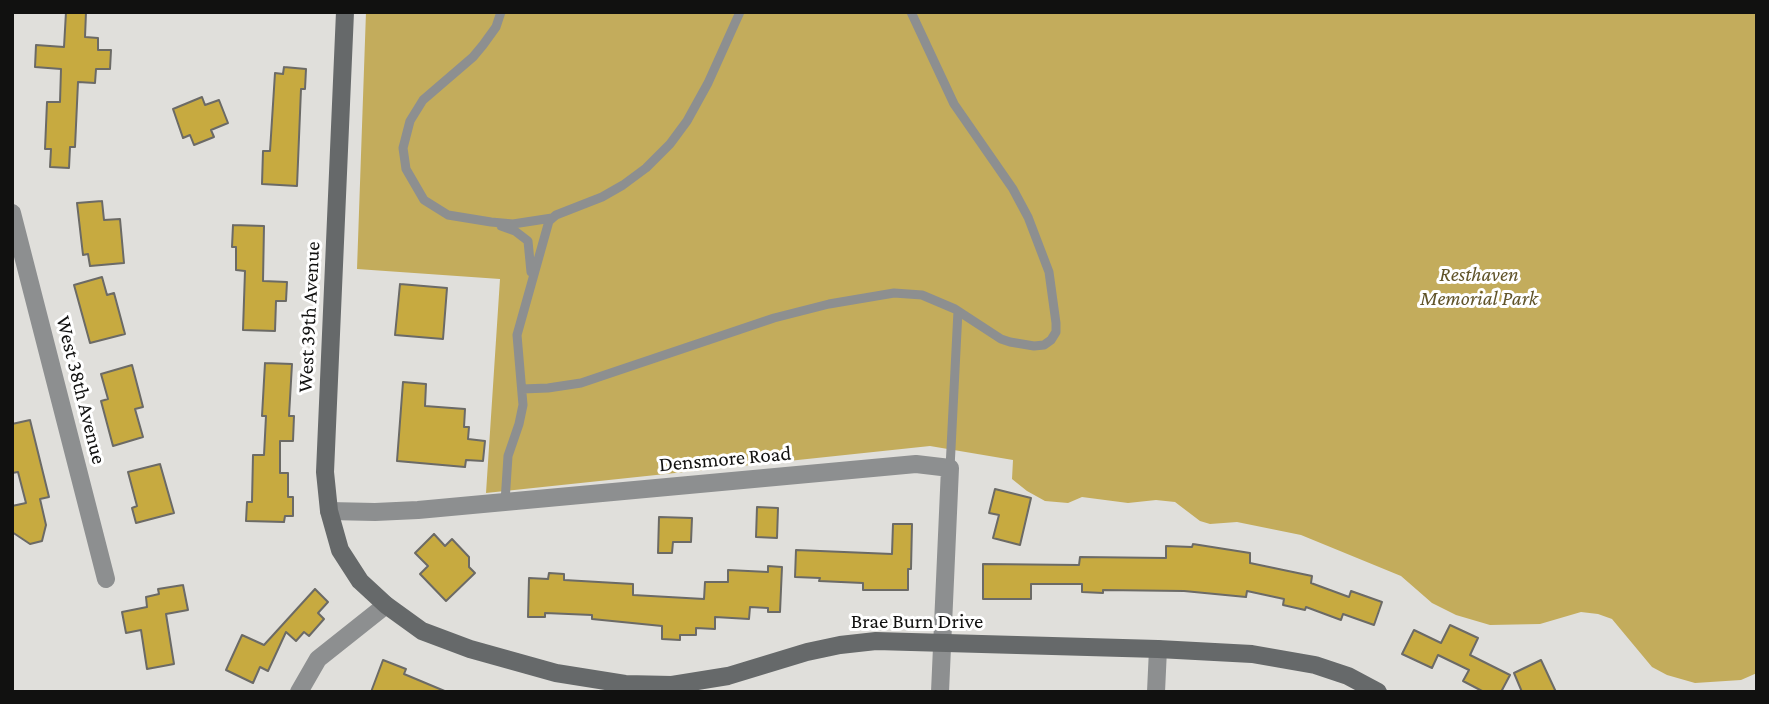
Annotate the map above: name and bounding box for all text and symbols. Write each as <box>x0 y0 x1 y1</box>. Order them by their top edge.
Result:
street label: West 39th Avenue <box>292 241 326 393</box>
park label: Resthaven Memorial Park <box>1420 262 1538 312</box>
street label: West 38th Avenue <box>50 313 112 467</box>
street label: Densmore Road <box>658 441 792 477</box>
street label: Brae Burn Drive <box>851 609 983 635</box>

